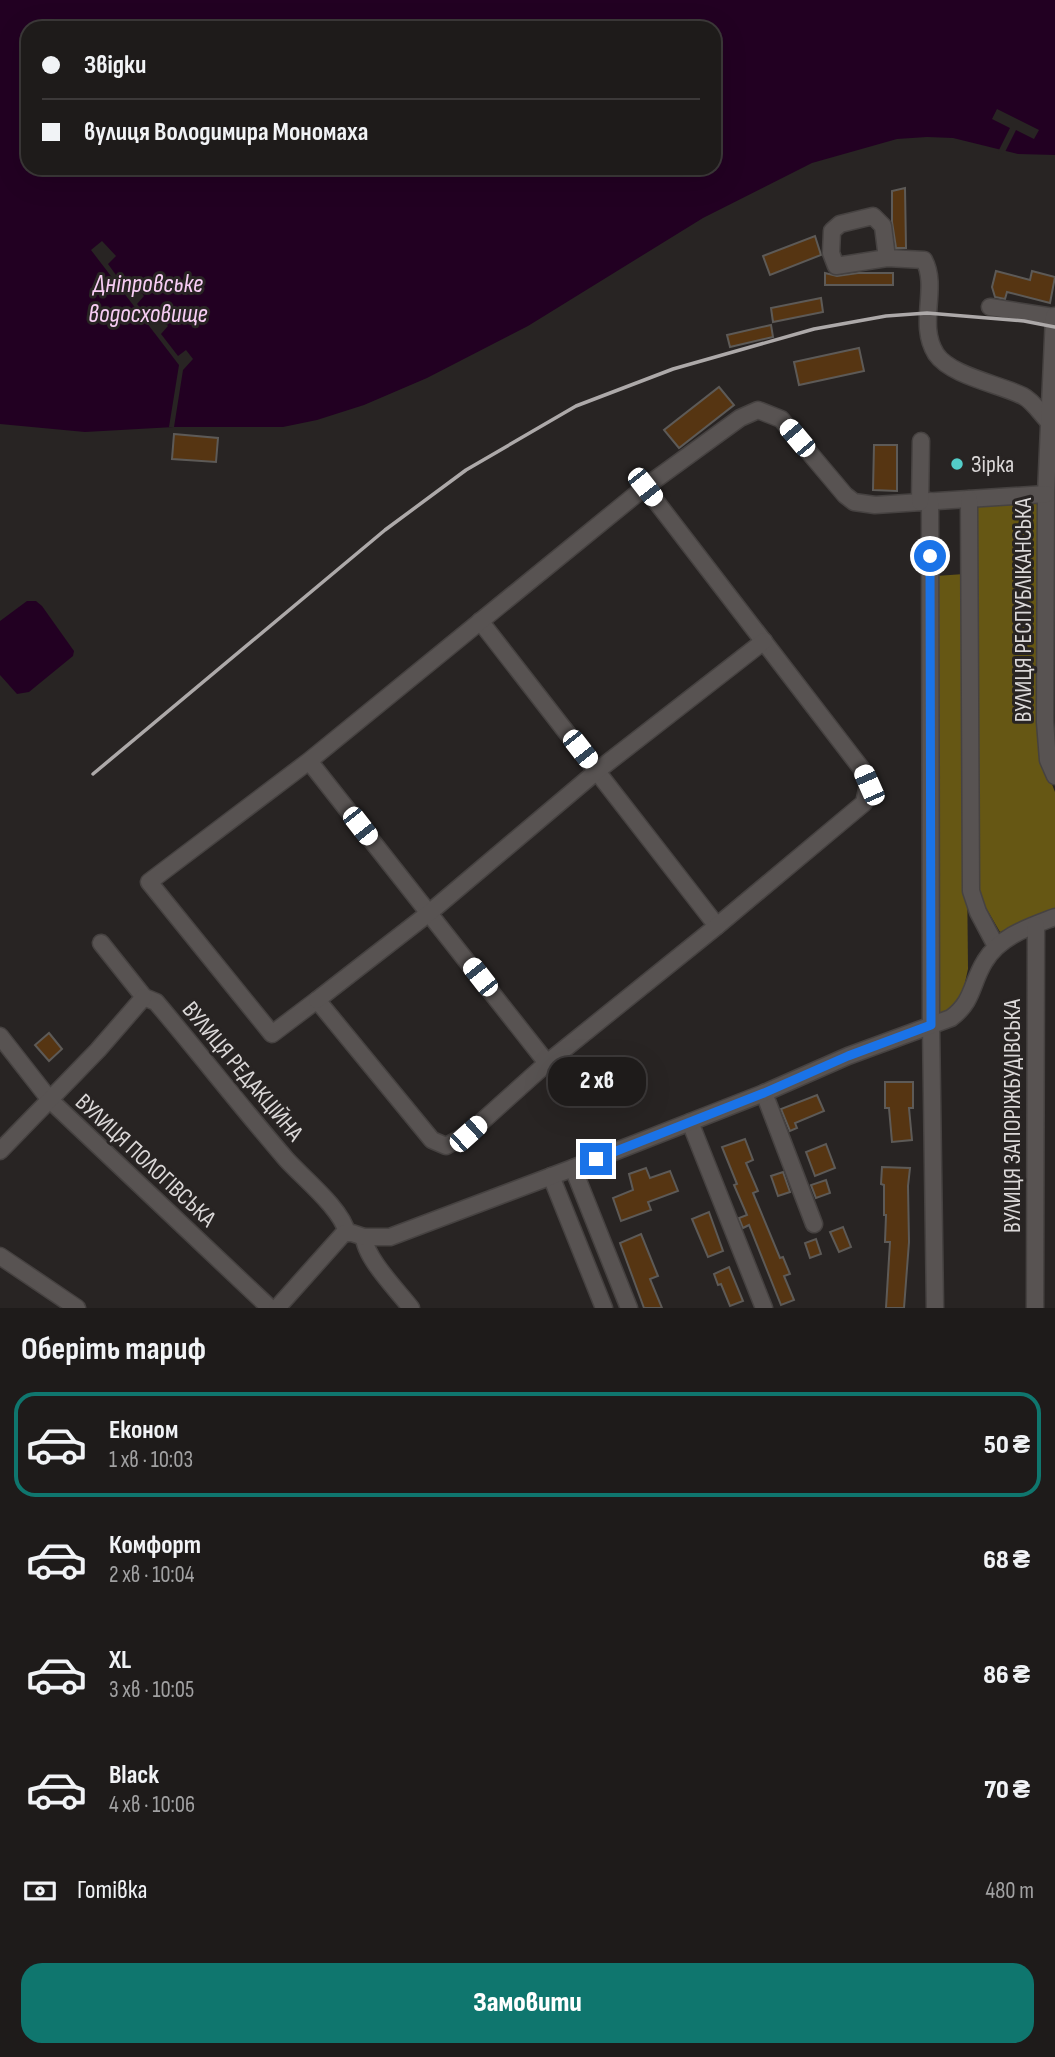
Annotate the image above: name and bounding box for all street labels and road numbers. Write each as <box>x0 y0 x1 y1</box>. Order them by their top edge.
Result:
street label: ВУЛИЦЯ РЕСПУБЛІКАНСЬКА <box>1009 497 1038 722</box>
street label: ВУЛИЦЯ РЕДАКЦІЙНА <box>176 996 310 1148</box>
street label: ВУЛИЦЯ ЗАПОРІЖБУДІВСЬКА <box>998 998 1027 1233</box>
street label: ВУЛИЦЯ ПОЛОГІВСЬКА <box>69 1088 223 1234</box>

